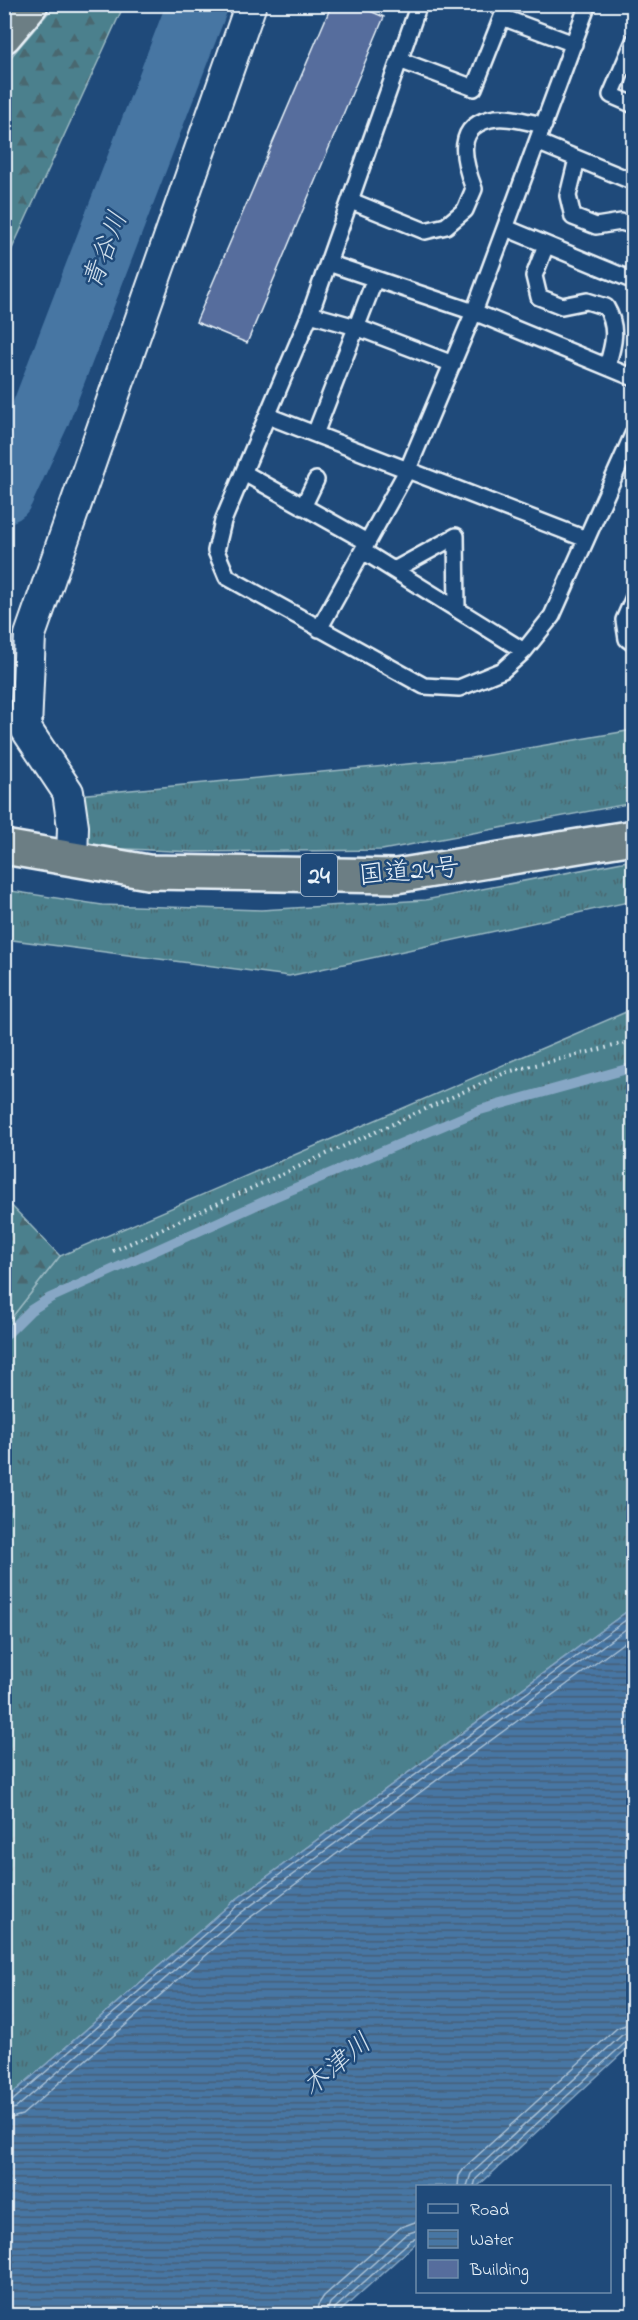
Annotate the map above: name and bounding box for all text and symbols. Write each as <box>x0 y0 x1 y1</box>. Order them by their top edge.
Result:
water label: 青谷川 <box>74 206 139 296</box>
street label: 国道24号 <box>357 850 462 896</box>
road number: 24 <box>301 854 337 896</box>
water label: 木津川 <box>294 2025 381 2107</box>
legend <box>416 2185 611 2293</box>
text: Road <box>470 2198 509 2224</box>
text: Water <box>470 2228 514 2254</box>
text: Building <box>469 2258 529 2285</box>

